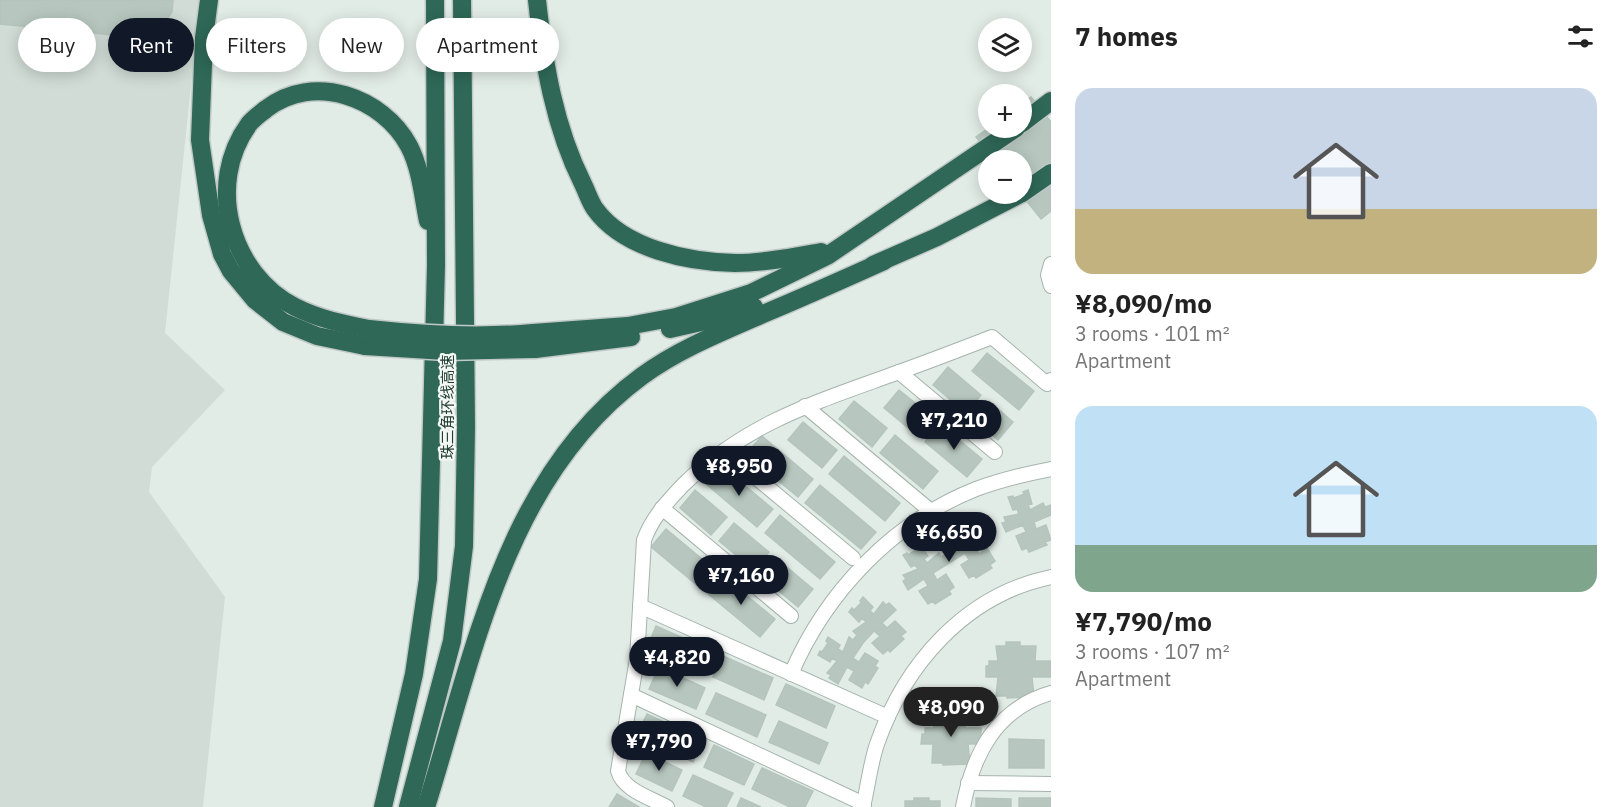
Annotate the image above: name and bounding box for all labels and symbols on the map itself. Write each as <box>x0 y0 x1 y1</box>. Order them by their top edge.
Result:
street label: 珠三角环线高速 <box>438 354 457 460</box>
pin: ¥7,210 <box>905 400 1003 451</box>
pin: ¥8,950 <box>690 446 788 497</box>
pin: ¥6,650 <box>900 512 998 563</box>
pin: ¥7,160 <box>692 555 790 606</box>
pin: ¥4,820 <box>628 637 726 688</box>
pin: ¥8,090 <box>902 687 1000 738</box>
pin: ¥7,790 <box>610 721 708 772</box>

